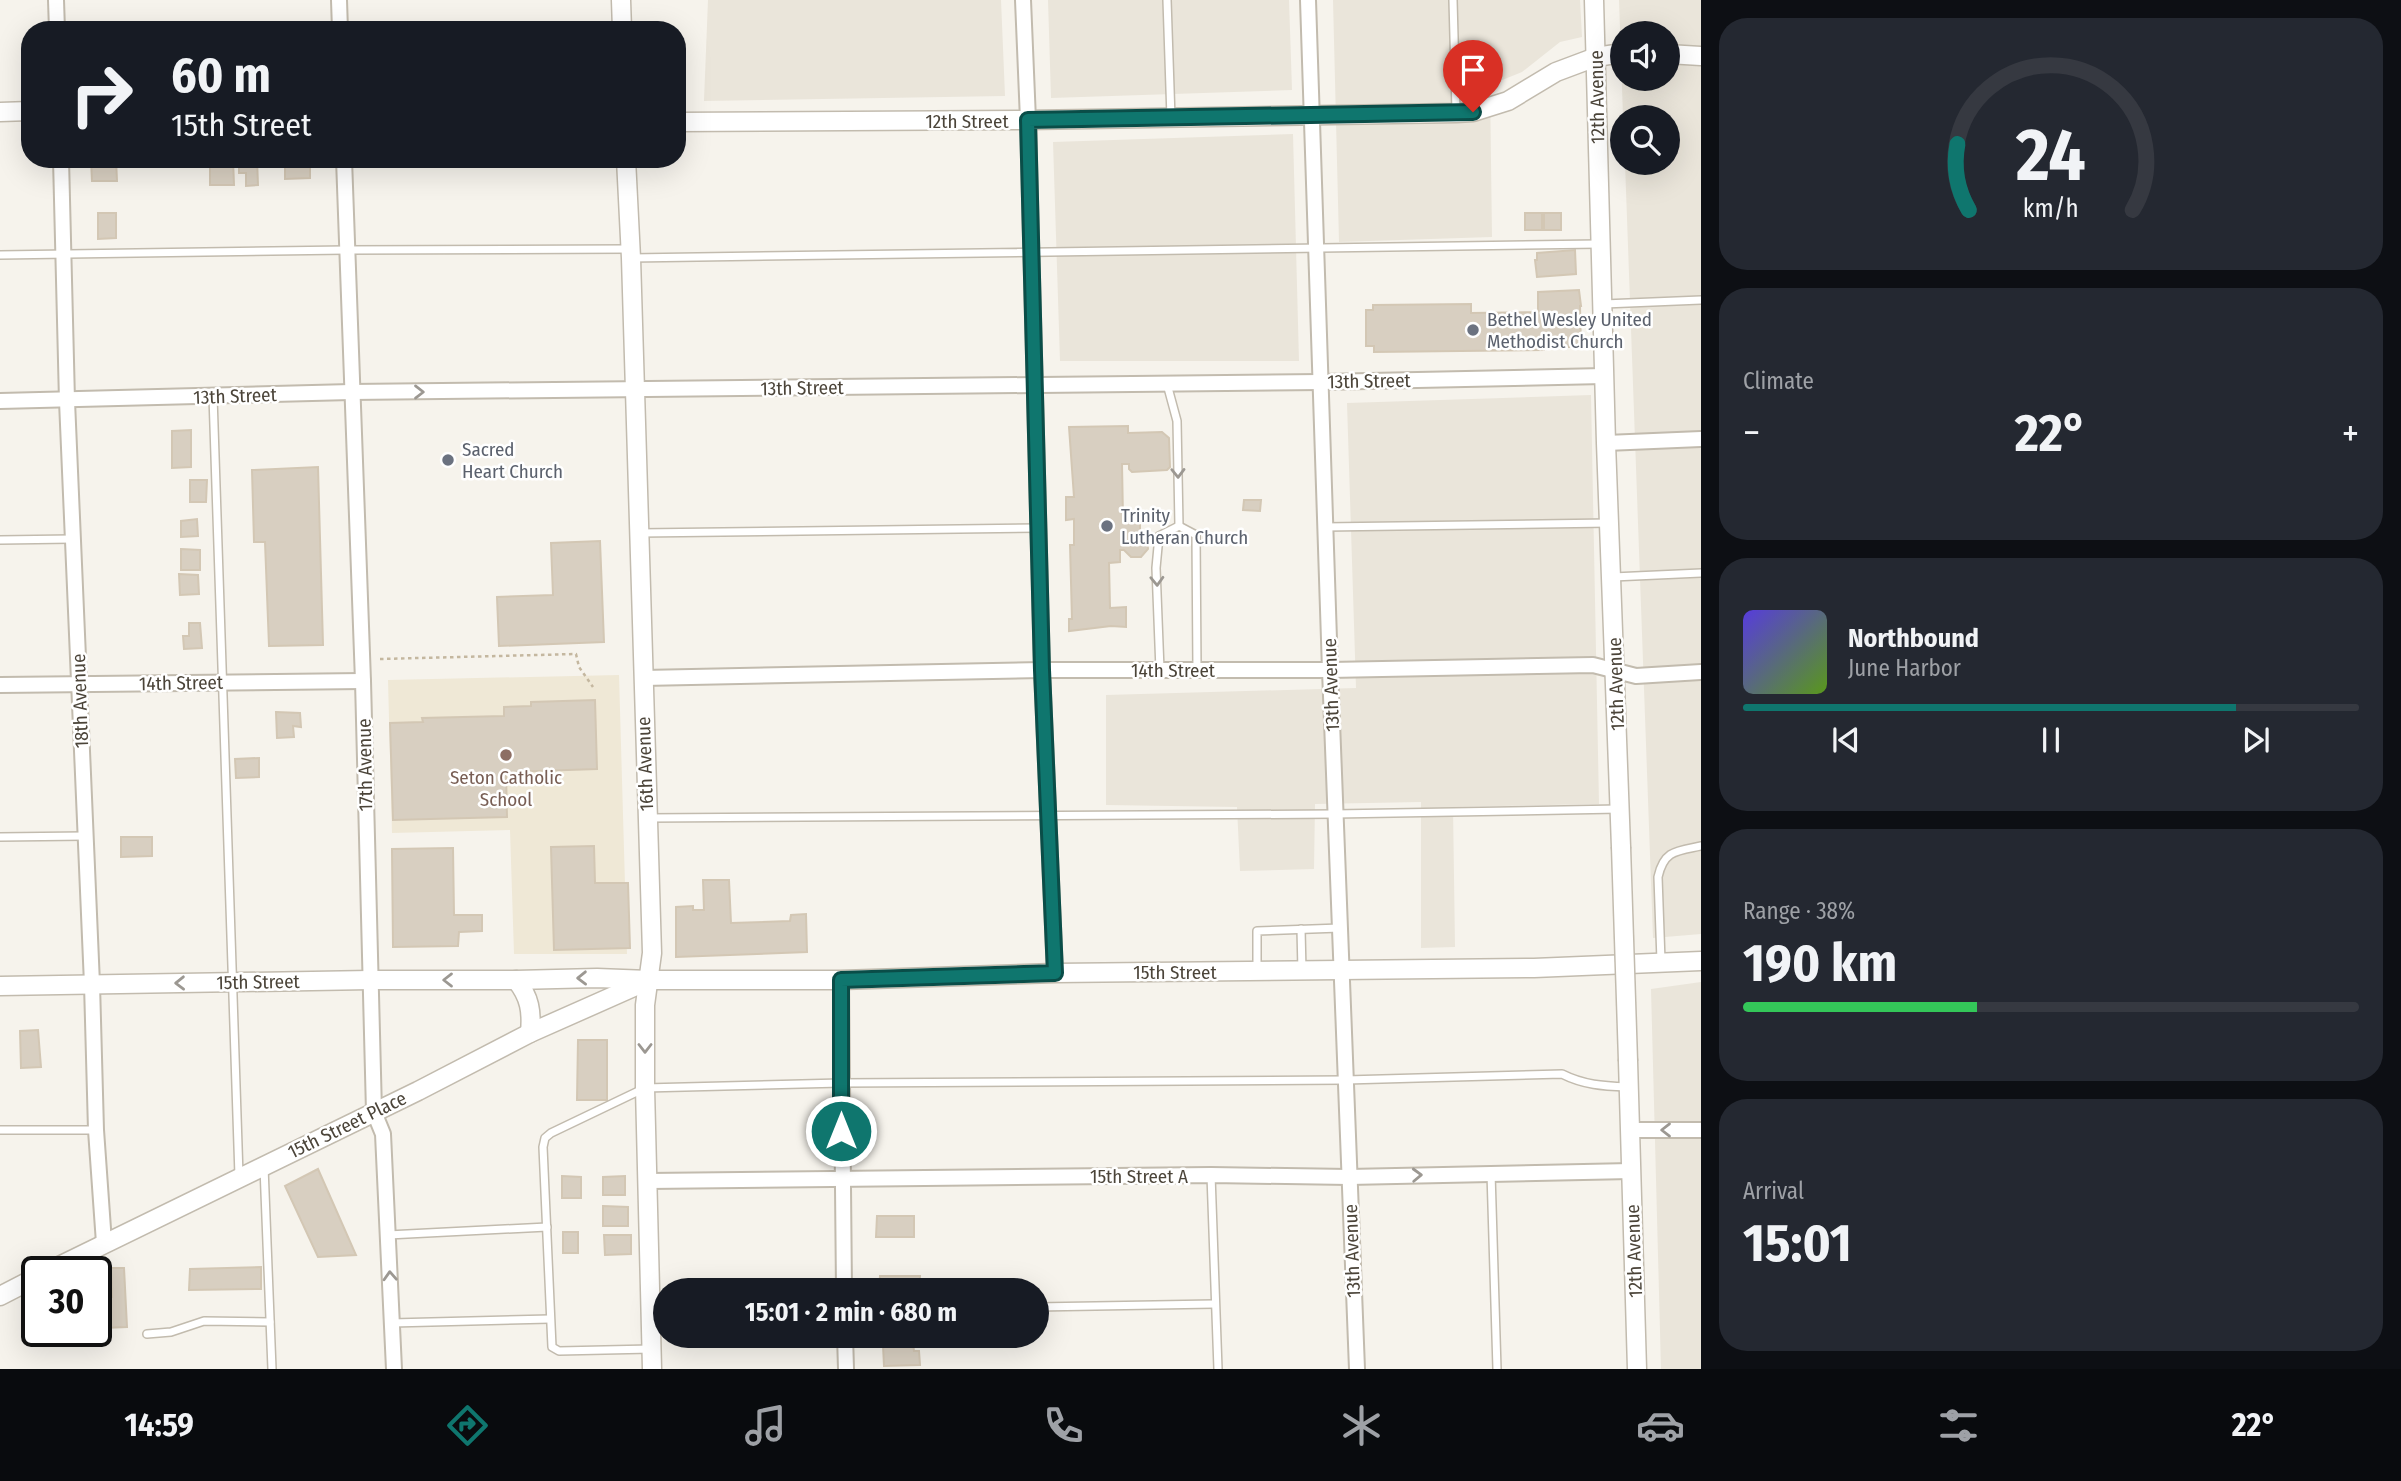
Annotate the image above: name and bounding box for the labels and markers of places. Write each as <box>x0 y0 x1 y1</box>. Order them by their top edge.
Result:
pin <box>1443 40 1503 112</box>
place label: Bethel Wesley United Methodist Church <box>1487 308 1652 353</box>
marker: Bethel Wesley United Methodist Church <box>1465 322 1481 338</box>
place label: Sacred Heart Church <box>462 438 563 483</box>
marker: Sacred Heart Church <box>440 452 456 468</box>
place label: Trinity Lutheran Church <box>1121 504 1248 549</box>
marker: Trinity Lutheran Church <box>1099 518 1115 534</box>
marker: Seton Catholic School <box>498 747 514 763</box>
place label: Seton Catholic School <box>450 766 562 811</box>

